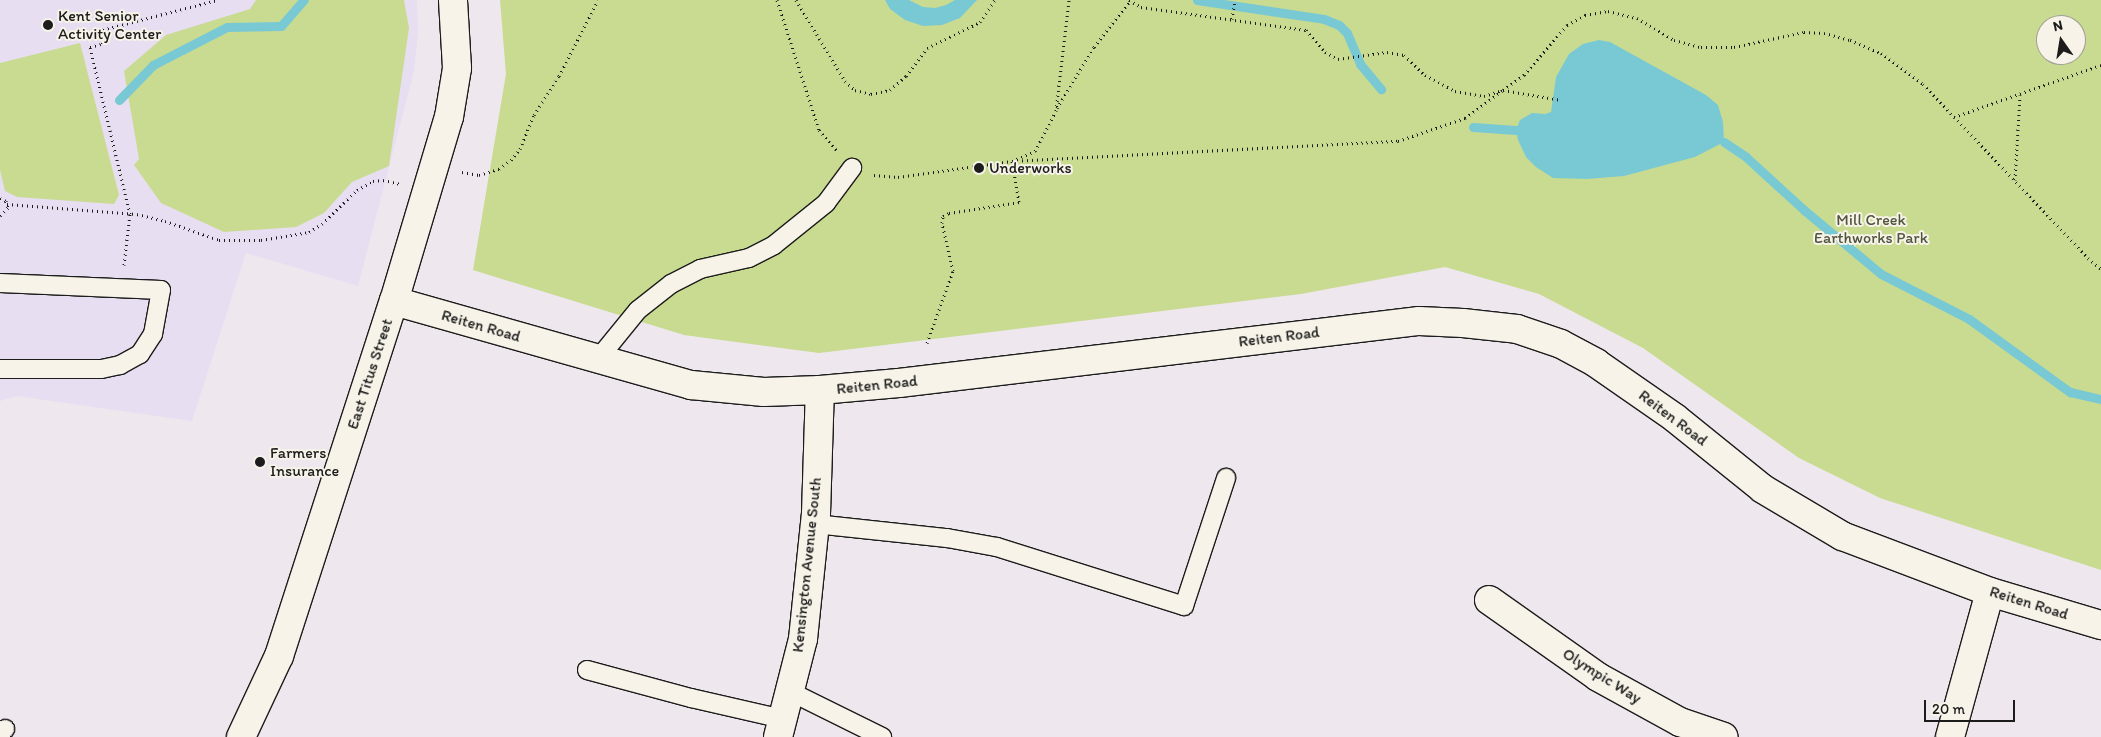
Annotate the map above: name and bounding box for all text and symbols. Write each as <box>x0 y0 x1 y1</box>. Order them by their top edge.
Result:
place label: Kent Senior Activity Center <box>58 6 161 44</box>
north arrow <box>2036 15 2086 65</box>
text: N <box>2051 17 2064 35</box>
marker: Kent Senior Activity Center <box>42 19 54 31</box>
place label: Underworks <box>989 158 1072 178</box>
marker: Underworks <box>973 162 985 174</box>
park label: Mill Creek Earthworks Park <box>1814 210 1928 248</box>
street label: Reiten Road <box>439 306 523 346</box>
street label: East Titus Street <box>343 316 397 432</box>
street label: Reiten Road <box>1237 322 1321 352</box>
street label: Reiten Road <box>835 371 919 399</box>
street label: Reiten Road <box>1635 386 1711 450</box>
place label: Farmers Insurance <box>270 443 339 481</box>
marker: Farmers Insurance <box>254 456 266 468</box>
street label: Kensington Avenue South <box>788 477 826 653</box>
street label: Reiten Road <box>1987 582 2071 624</box>
street label: Olympic Way <box>1559 644 1645 708</box>
scale bar <box>1926 690 2017 722</box>
text: 20 m <box>1932 700 1965 718</box>

